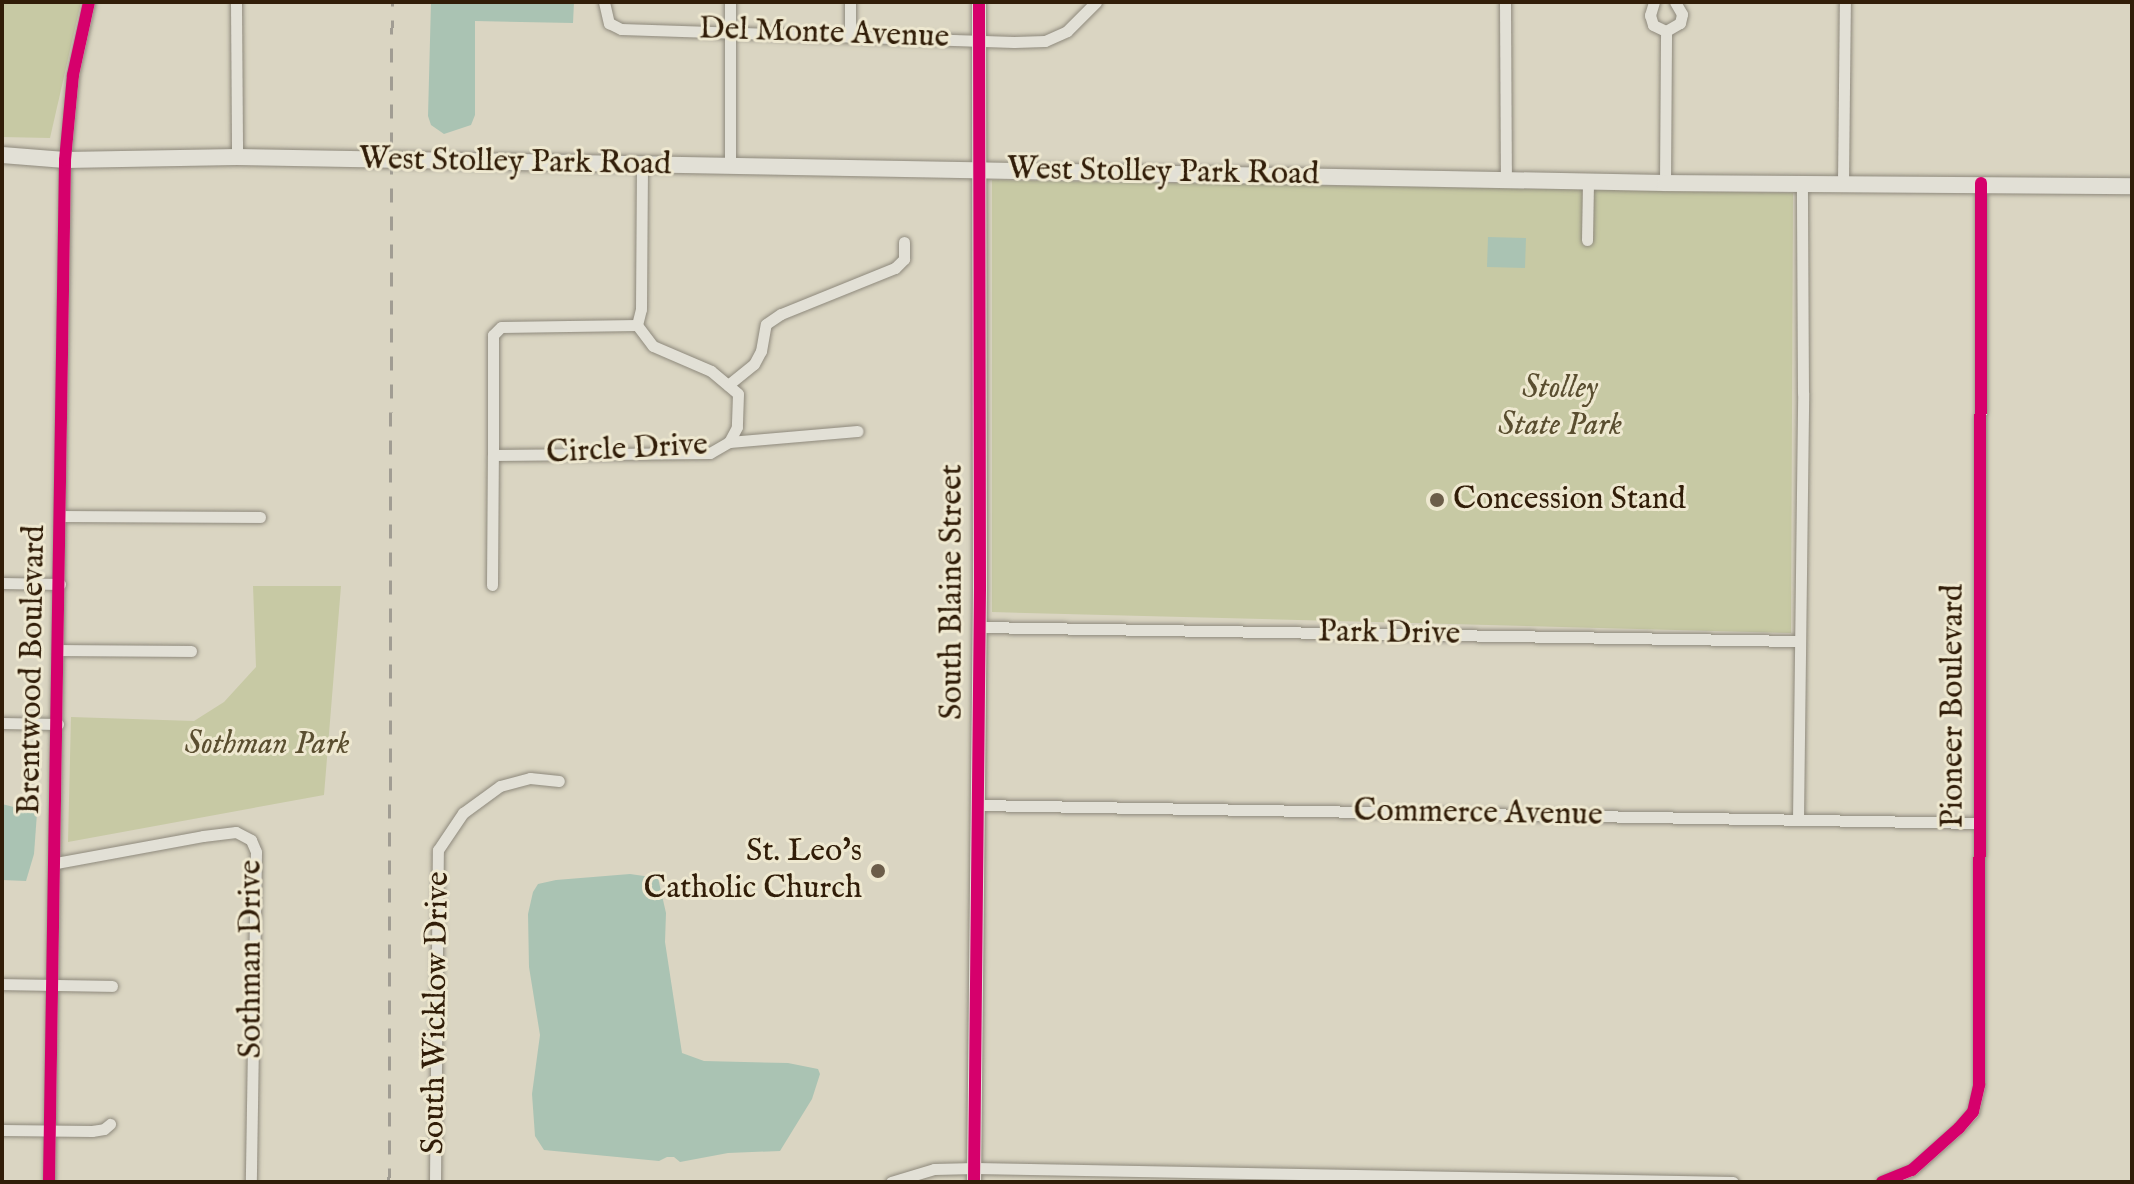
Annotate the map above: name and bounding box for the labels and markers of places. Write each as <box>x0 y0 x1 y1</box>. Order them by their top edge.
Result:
place label: Concession Stand <box>1453 481 1686 519</box>
marker: Concession Stand <box>1428 491 1446 509</box>
place label: St. Leo's Catholic Church <box>644 834 862 909</box>
marker: St. Leo's Catholic Church <box>869 862 887 880</box>

